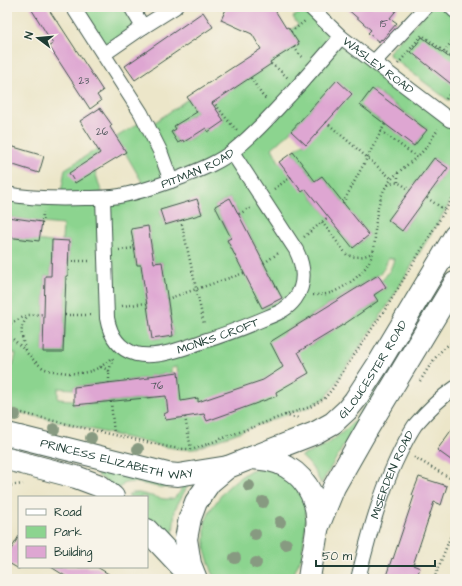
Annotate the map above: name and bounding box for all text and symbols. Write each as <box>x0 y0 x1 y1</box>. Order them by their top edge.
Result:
house number: 15 <box>380 17 388 31</box>
north arrow <box>18 18 58 58</box>
text: N <box>21 30 37 41</box>
street label: WASLEY ROAD <box>339 33 418 98</box>
house number: 23 <box>79 74 89 88</box>
house number: 26 <box>96 125 109 139</box>
street label: PITMAN ROAD <box>159 144 238 192</box>
street label: MONKS CROFT <box>175 313 262 358</box>
street label: GLOUCESTER ROAD <box>334 317 411 423</box>
house number: 76 <box>151 379 164 393</box>
street label: MISERDEN ROAD <box>366 427 418 521</box>
street label: PRINCESS ELIZABETH WAY <box>39 434 195 484</box>
legend <box>18 496 148 568</box>
text: Road <box>54 504 82 521</box>
text: Park <box>54 524 82 541</box>
scale bar <box>316 542 435 568</box>
text: Building <box>54 544 92 562</box>
text: 50 m <box>322 548 353 565</box>

